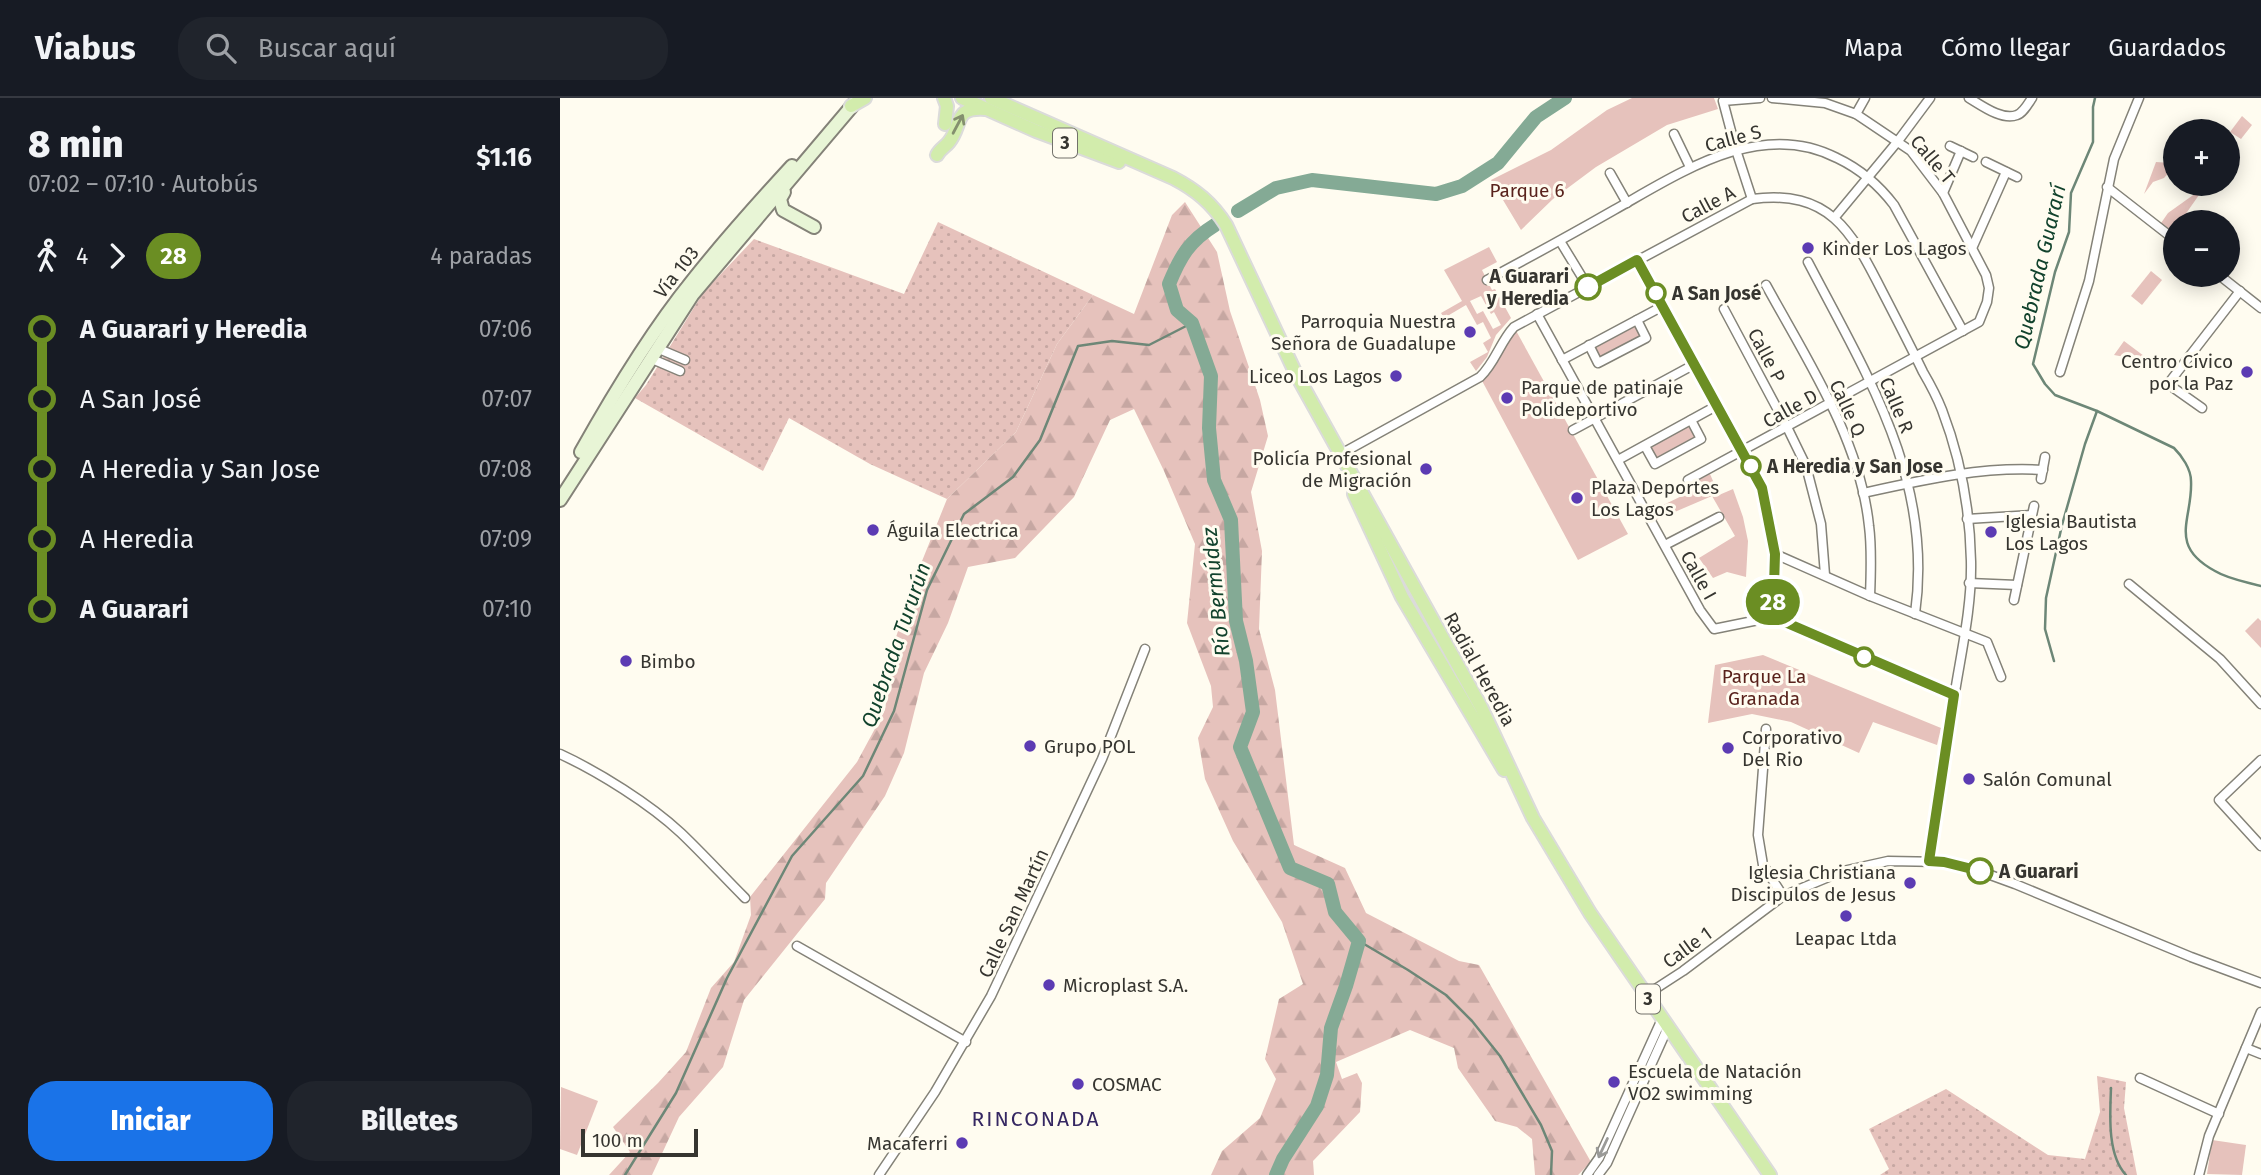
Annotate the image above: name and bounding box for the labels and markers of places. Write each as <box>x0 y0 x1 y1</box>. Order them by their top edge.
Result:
place label: Kinder Los Lagos <box>1822 237 1967 260</box>
marker: Kinder Los Lagos <box>1800 240 1816 256</box>
place label: A Guarari y Heredia <box>1486 265 1569 310</box>
marker: A Guarari y Heredia <box>1575 274 1601 300</box>
place label: A San José <box>1671 282 1761 305</box>
marker: A San José <box>1646 283 1666 303</box>
place label: Parroquia Nuestra Señora de Guadalupe <box>1271 310 1456 355</box>
marker: Parroquia Nuestra Señora de Guadalupe <box>1462 324 1478 340</box>
place label: Centro Cívico por la Paz <box>2121 350 2233 395</box>
marker: Centro Cívico por la Paz <box>2239 364 2255 380</box>
place label: Liceo Los Lagos <box>1249 365 1382 388</box>
marker: Liceo Los Lagos <box>1388 368 1404 384</box>
place label: Parque de patinaje Polideportivo <box>1521 376 1683 421</box>
marker: Parque de patinaje Polideportivo <box>1499 390 1515 406</box>
place label: Policía Profesional de Migración <box>1252 447 1412 492</box>
place label: A Heredia y San Jose <box>1766 455 1943 478</box>
marker: A Heredia y San Jose <box>1741 456 1761 476</box>
marker: Policía Profesional de Migración <box>1418 461 1434 477</box>
place label: Plaza Deportes Los Lagos <box>1591 476 1719 521</box>
marker: Plaza Deportes Los Lagos <box>1569 490 1585 506</box>
place label: Iglesia Bautista Los Lagos <box>2005 510 2137 555</box>
place label: Águila Electrica <box>887 519 1019 542</box>
marker: Águila Electrica <box>865 522 881 538</box>
marker: Iglesia Bautista Los Lagos <box>1983 524 1999 540</box>
unlabelled marker <box>1854 647 1874 667</box>
place label: Bimbo <box>640 650 696 673</box>
marker: Bimbo <box>618 653 634 669</box>
place label: Corporativo Del Rio <box>1742 726 1843 771</box>
place label: Grupo POL <box>1044 735 1136 758</box>
marker: Grupo POL <box>1022 738 1038 754</box>
marker: Corporativo Del Rio <box>1720 740 1736 756</box>
place label: Salón Comunal <box>1983 768 2112 791</box>
marker: Salón Comunal <box>1961 771 1977 787</box>
marker: A Guarari <box>1967 858 1993 884</box>
place label: A Guarari <box>1998 860 2079 883</box>
place label: Iglesia Christiana Discipulos de Jesus <box>1731 861 1896 906</box>
marker: Iglesia Christiana Discipulos de Jesus <box>1902 875 1918 891</box>
marker: Leapac Ltda <box>1838 908 1854 924</box>
place label: Leapac Ltda <box>1795 927 1897 950</box>
place label: Microplast S.A. <box>1063 974 1188 997</box>
marker: Microplast S.A. <box>1041 977 1057 993</box>
place label: Escuela de Natación VO2 swimming <box>1628 1060 1802 1105</box>
place label: COSMAC <box>1092 1073 1162 1096</box>
marker: Escuela de Natación VO2 swimming <box>1606 1074 1622 1090</box>
marker: COSMAC <box>1070 1076 1086 1092</box>
place label: Macaferri <box>867 1132 948 1155</box>
marker: Macaferri <box>954 1135 970 1151</box>

